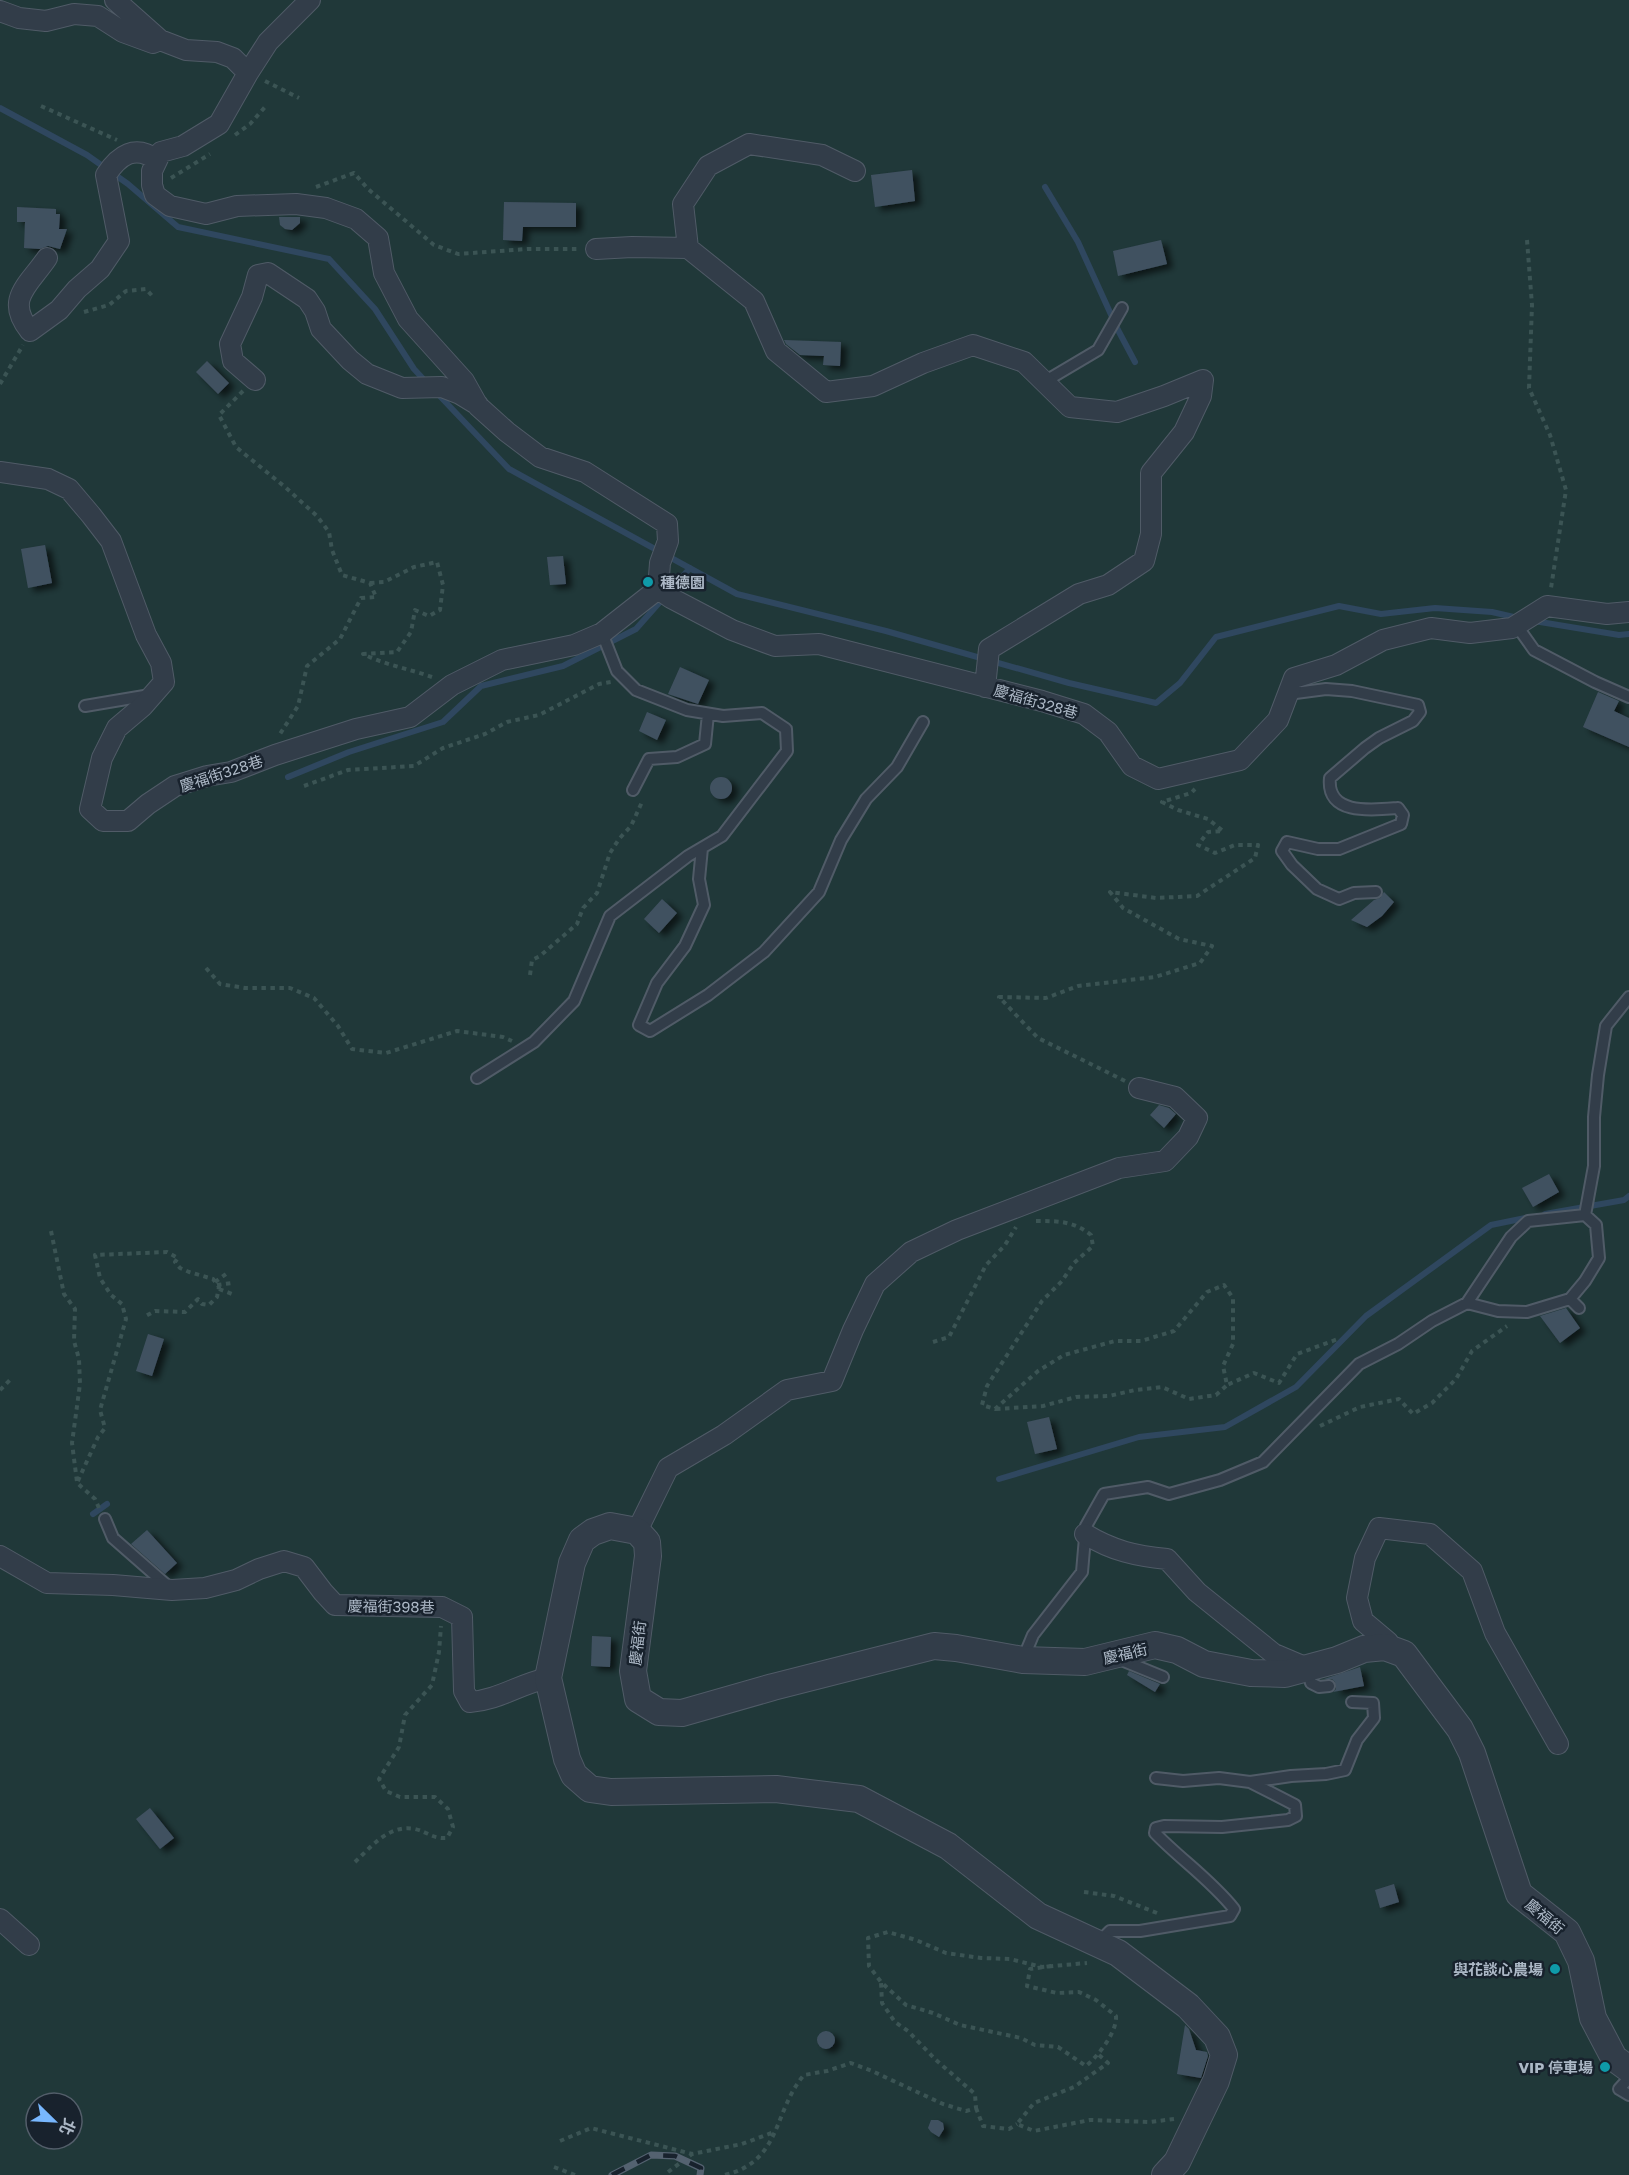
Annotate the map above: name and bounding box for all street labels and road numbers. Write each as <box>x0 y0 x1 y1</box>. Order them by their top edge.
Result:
street label: 慶福街328巷 <box>992 680 1080 722</box>
street label: 慶福街328巷 <box>177 751 265 795</box>
street label: 慶福街398巷 <box>347 1596 435 1616</box>
street label: 慶福街 <box>625 1620 649 1666</box>
street label: 慶福街 <box>1101 1639 1149 1667</box>
street label: 慶福街 <box>1522 1895 1568 1937</box>

